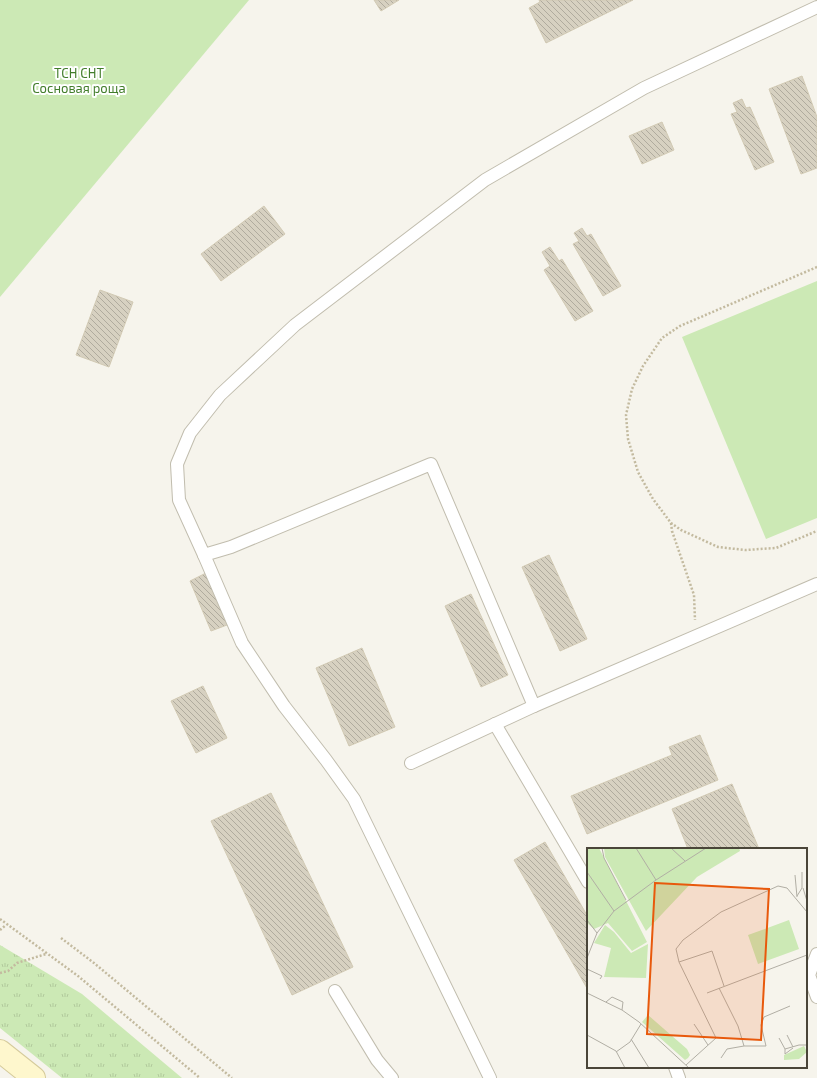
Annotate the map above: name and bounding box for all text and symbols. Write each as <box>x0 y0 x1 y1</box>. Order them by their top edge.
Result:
park label: ТСН СНТ Сосновая роща <box>32 65 126 96</box>
inset map <box>587 848 807 1068</box>

